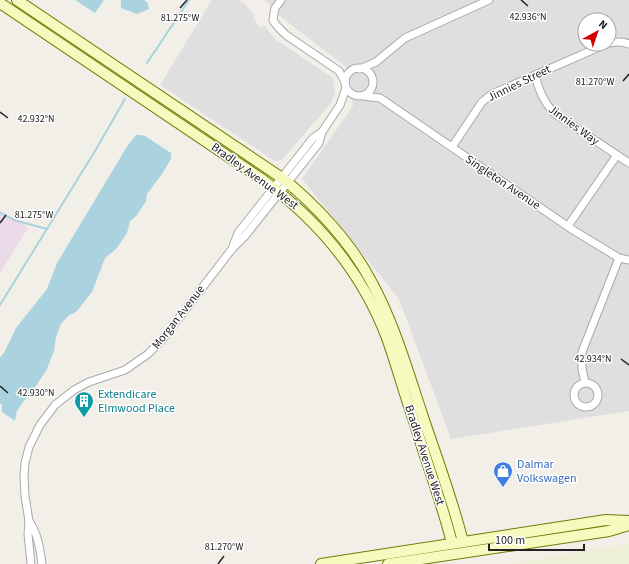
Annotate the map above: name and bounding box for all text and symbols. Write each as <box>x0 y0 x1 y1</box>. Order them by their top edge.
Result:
text: 42.936°N <box>509 10 547 24</box>
text: 81.275°W <box>161 11 199 25</box>
north arrow <box>577 12 617 52</box>
text: N <box>595 17 611 33</box>
street label: Jinnies Street <box>485 61 554 106</box>
text: 81.270°W <box>576 75 614 89</box>
street label: Jinnies Way <box>545 101 603 150</box>
text: 42.932°N <box>17 112 55 126</box>
street label: Bradley Avenue West <box>208 139 302 214</box>
street label: Singleton Avenue <box>462 151 544 214</box>
text: 81.275°W <box>15 208 53 222</box>
street label: Morgan Avenue <box>148 282 209 353</box>
text: 42.934°N <box>574 352 612 366</box>
text: 42.930°N <box>17 386 55 400</box>
place label: Extendicare Elmwood Place <box>98 386 175 417</box>
building icon: Extendicare Elmwood Place <box>73 390 95 418</box>
street label: Bradley Avenue West <box>400 403 449 507</box>
place label: Dalmar Volkswagen <box>517 456 577 487</box>
shop icon: Dalmar Volkswagen <box>492 460 514 488</box>
scale bar <box>489 526 584 552</box>
text: 100 m <box>495 532 525 549</box>
text: 81.270°W <box>205 540 243 554</box>

